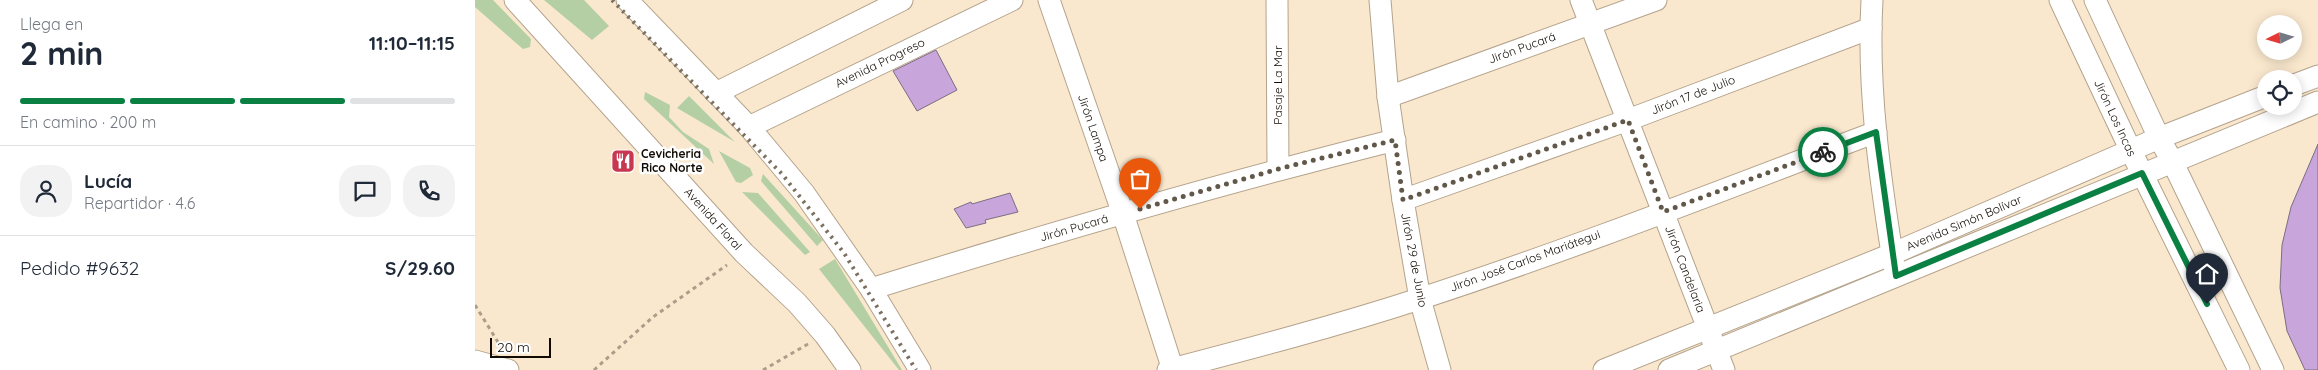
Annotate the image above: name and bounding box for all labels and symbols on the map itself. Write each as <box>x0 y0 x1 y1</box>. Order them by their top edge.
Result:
north arrow <box>2257 15 2303 60</box>
street label: Jirón Pucará <box>1486 28 1558 67</box>
street label: Avenida Progreso <box>832 34 927 91</box>
street label: Pasaje La Mar <box>1270 45 1285 125</box>
street label: Jirón 17 de Julio <box>1649 72 1737 117</box>
street label: Jirón Los Incas <box>2091 77 2140 159</box>
street label: Jirón Lampa <box>1075 92 1112 164</box>
courier <box>1798 127 1848 177</box>
place label: Cevicheria Rico Norte <box>641 146 703 175</box>
restaurant icon: Cevicheria Rico Norte <box>610 148 636 174</box>
pin <box>1119 158 1161 209</box>
street label: Avenida Floral <box>681 184 745 253</box>
street label: Avenida Simón Bolívar <box>1904 191 2024 254</box>
street label: Jirón Pucará <box>1038 211 1110 244</box>
street label: Jirón 29 de Junio <box>1398 211 1431 308</box>
street label: Jirón Candelaria <box>1662 223 1709 315</box>
street label: Jirón José Carlos Mariátegui <box>1448 226 1602 295</box>
pin <box>2186 253 2228 304</box>
scale bar <box>490 335 551 358</box>

